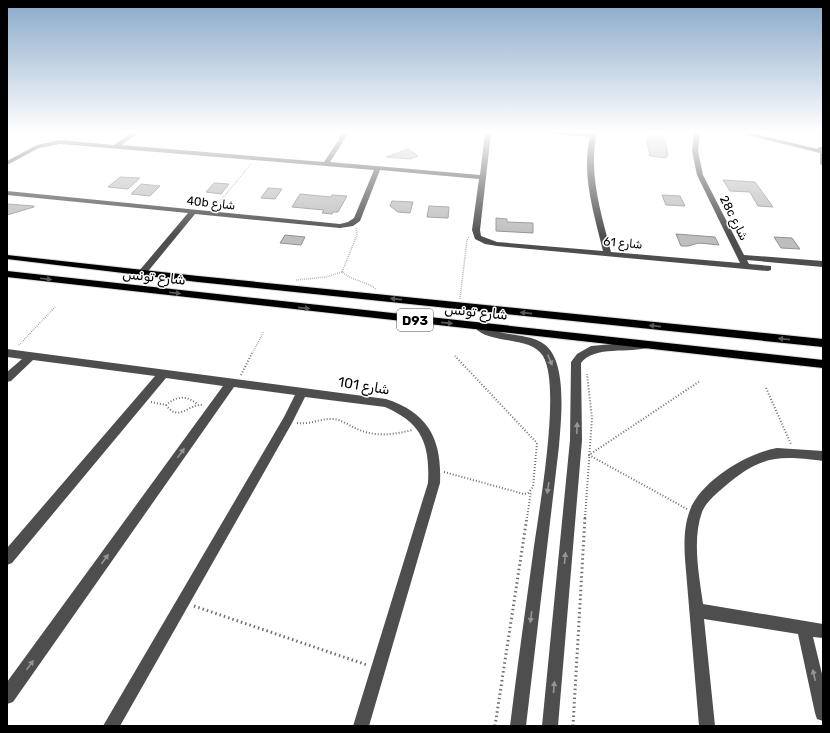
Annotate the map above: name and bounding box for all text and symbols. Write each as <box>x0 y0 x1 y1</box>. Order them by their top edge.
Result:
street label: 40b شارع <box>186 193 236 215</box>
street label: 28c شارع <box>715 193 751 244</box>
street label: شارع 61 <box>603 234 643 254</box>
street label: شارع تونس <box>121 265 187 291</box>
one-way arrow <box>40 276 52 282</box>
one-way arrow <box>169 290 181 297</box>
one-way arrow <box>390 296 402 303</box>
street label: شارع تونس <box>443 300 509 326</box>
one-way arrow <box>298 304 310 311</box>
road number: D93 <box>397 309 433 331</box>
one-way arrow <box>520 309 532 316</box>
one-way arrow <box>441 320 453 326</box>
one-way arrow <box>649 323 661 329</box>
one-way arrow <box>778 336 790 343</box>
one-way arrow <box>547 354 553 366</box>
street label: شارع 101 <box>337 374 391 400</box>
one-way arrow <box>574 421 580 434</box>
one-way arrow <box>177 448 185 458</box>
one-way arrow <box>544 482 550 494</box>
one-way arrow <box>562 552 569 564</box>
one-way arrow <box>101 554 109 564</box>
one-way arrow <box>528 611 534 623</box>
one-way arrow <box>26 659 34 670</box>
one-way arrow <box>811 669 817 681</box>
one-way arrow <box>550 681 557 693</box>

